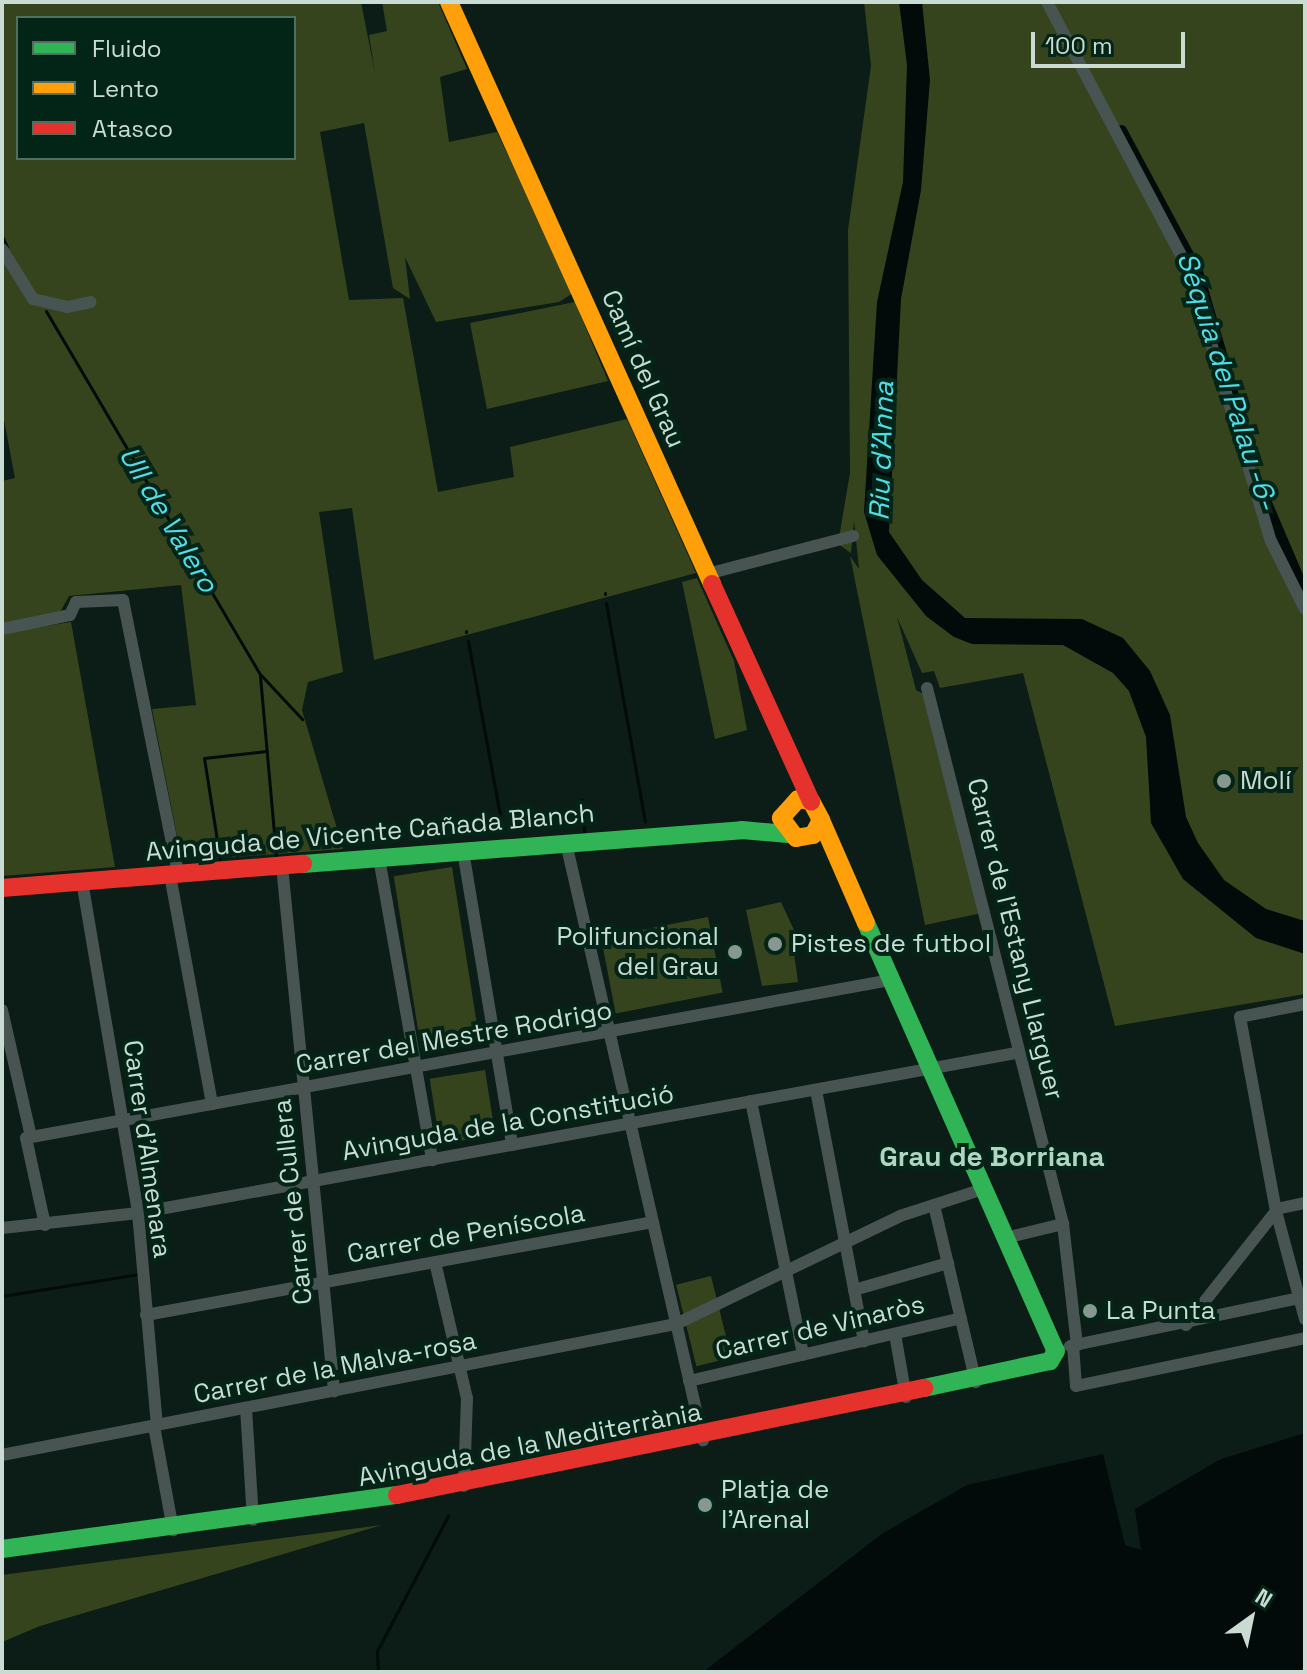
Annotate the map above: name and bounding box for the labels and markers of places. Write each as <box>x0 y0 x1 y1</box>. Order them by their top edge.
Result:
place label: Molí <box>1240 765 1291 797</box>
marker: Molí <box>1215 772 1233 790</box>
place label: Polifuncional del Grau <box>556 921 719 982</box>
place label: Pistes de futbol <box>791 928 991 960</box>
marker: Pistes de futbol <box>766 935 784 953</box>
marker: Polifuncional del Grau <box>726 943 744 961</box>
place label: La Punta <box>1106 1295 1216 1327</box>
marker: La Punta <box>1081 1302 1099 1320</box>
place label: Platja de l'Arenal <box>721 1474 829 1536</box>
marker: Platja de l'Arenal <box>696 1496 714 1514</box>

